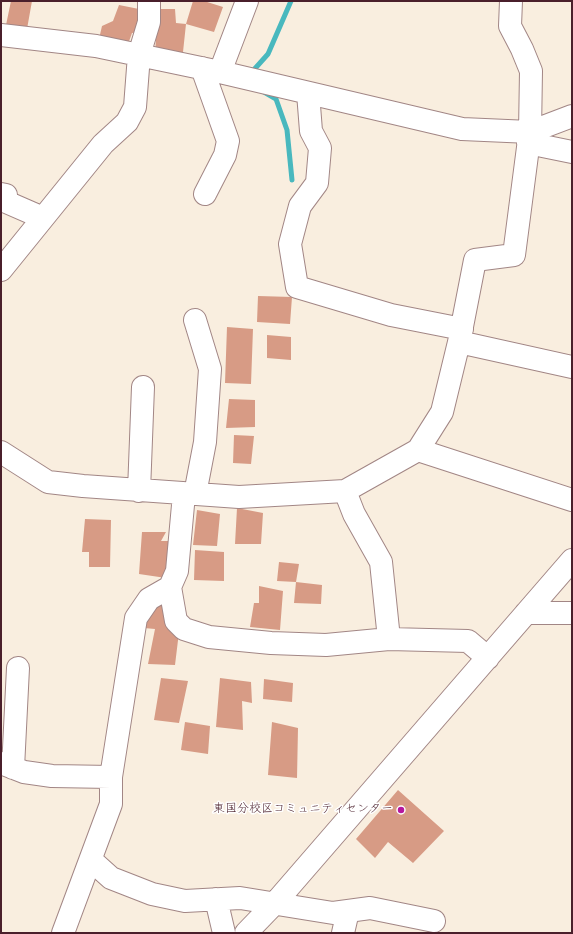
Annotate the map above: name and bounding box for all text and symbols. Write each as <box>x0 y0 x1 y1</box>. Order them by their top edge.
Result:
place label: 東国分校区コミュニティセンター <box>213 803 393 817</box>
marker: 東国分校区コミュニティセンター <box>396 805 406 815</box>

